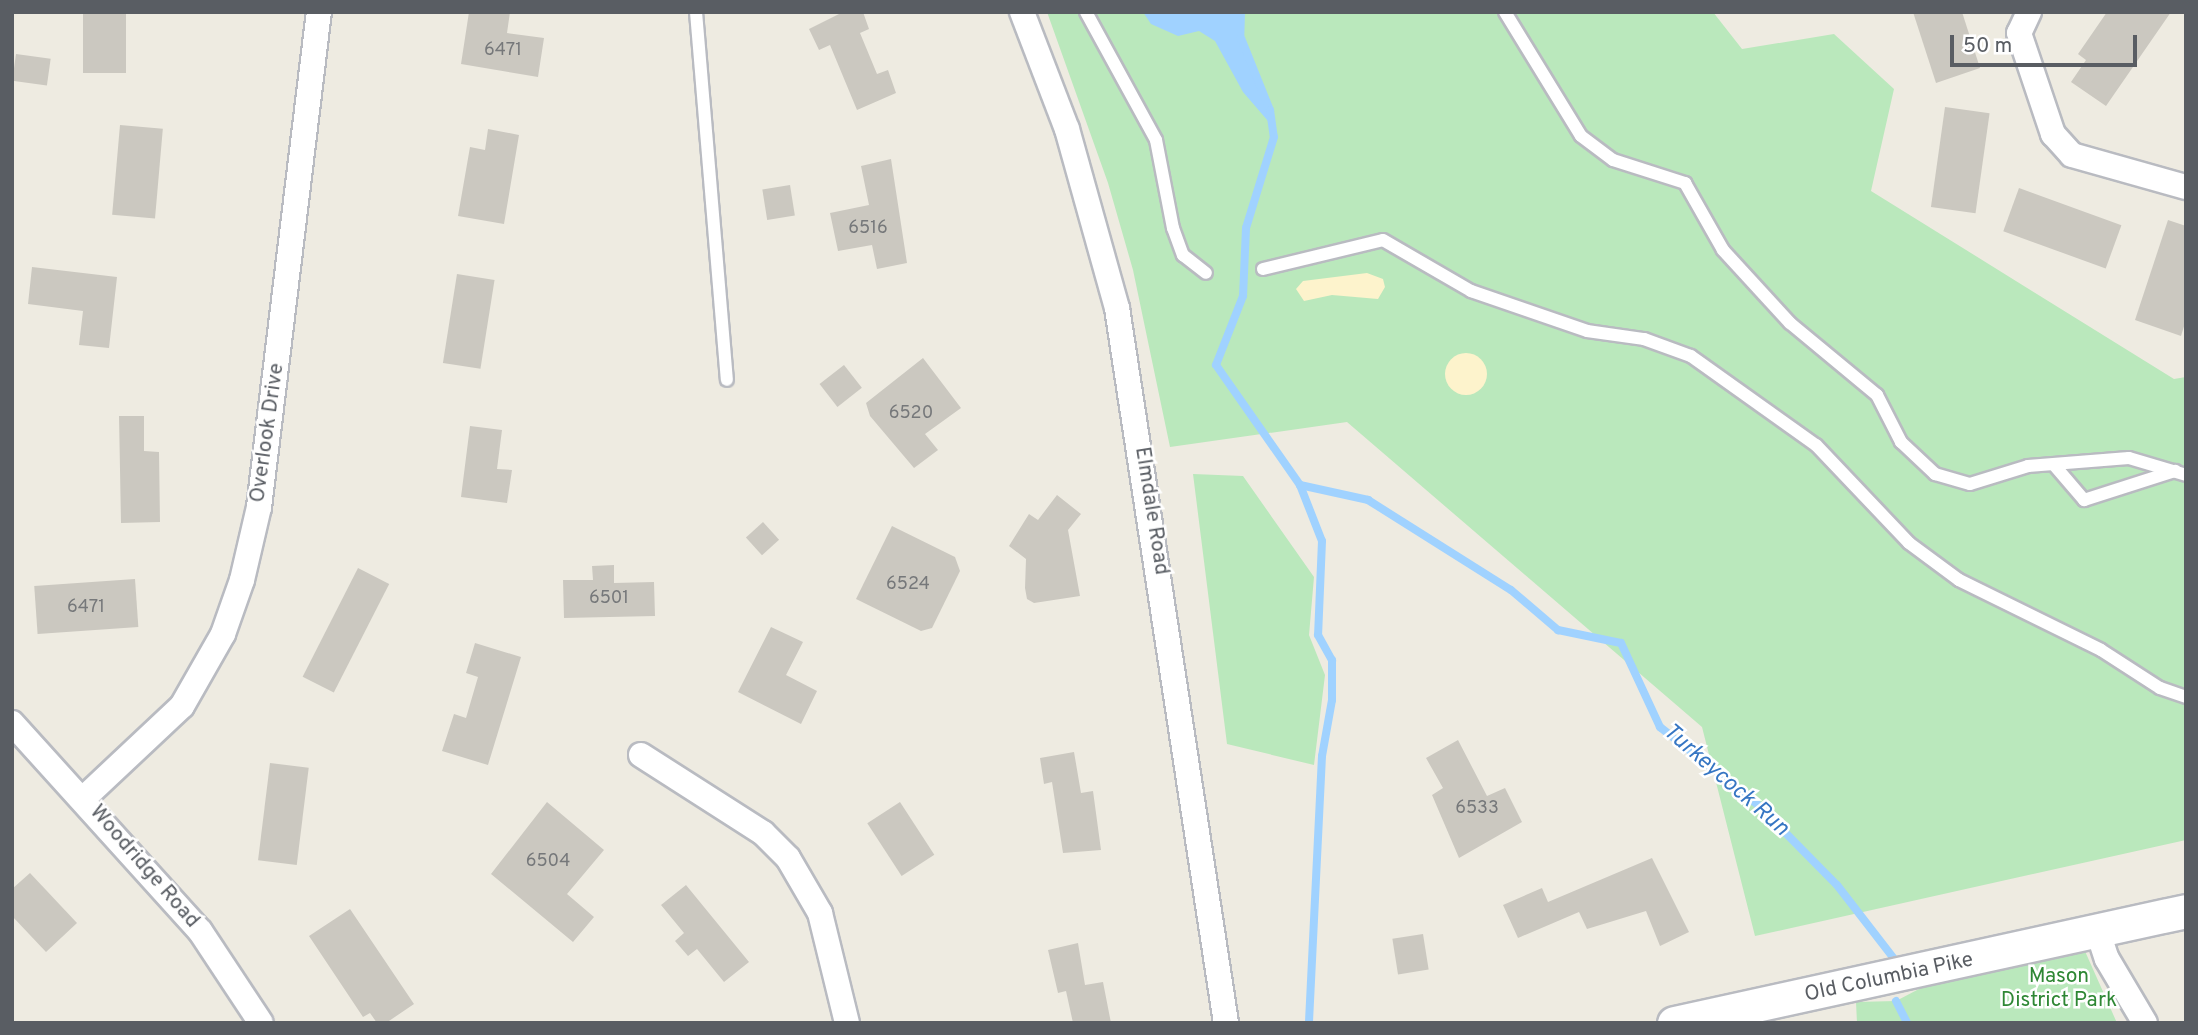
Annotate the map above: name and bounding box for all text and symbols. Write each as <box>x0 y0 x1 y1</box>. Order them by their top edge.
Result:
scale bar <box>1953 21 2140 65</box>
text: 50 m <box>1963 33 2012 60</box>
house number: 6471 <box>484 40 522 62</box>
house number: 6516 <box>848 218 888 240</box>
street label: Overlook Drive <box>246 362 290 504</box>
house number: 6520 <box>889 403 933 425</box>
street label: Elmdale Road <box>1128 445 1174 577</box>
house number: 6524 <box>886 574 930 596</box>
house number: 6501 <box>589 588 629 610</box>
house number: 6471 <box>67 597 105 619</box>
water label: Turkeycock Run <box>1656 719 1794 843</box>
house number: 6533 <box>1455 798 1499 820</box>
street label: Woodridge Road <box>84 800 204 934</box>
house number: 6504 <box>526 851 570 873</box>
street label: Old Columbia Pike <box>1802 948 1976 1008</box>
park label: Mason District Park <box>2001 964 2117 1014</box>

